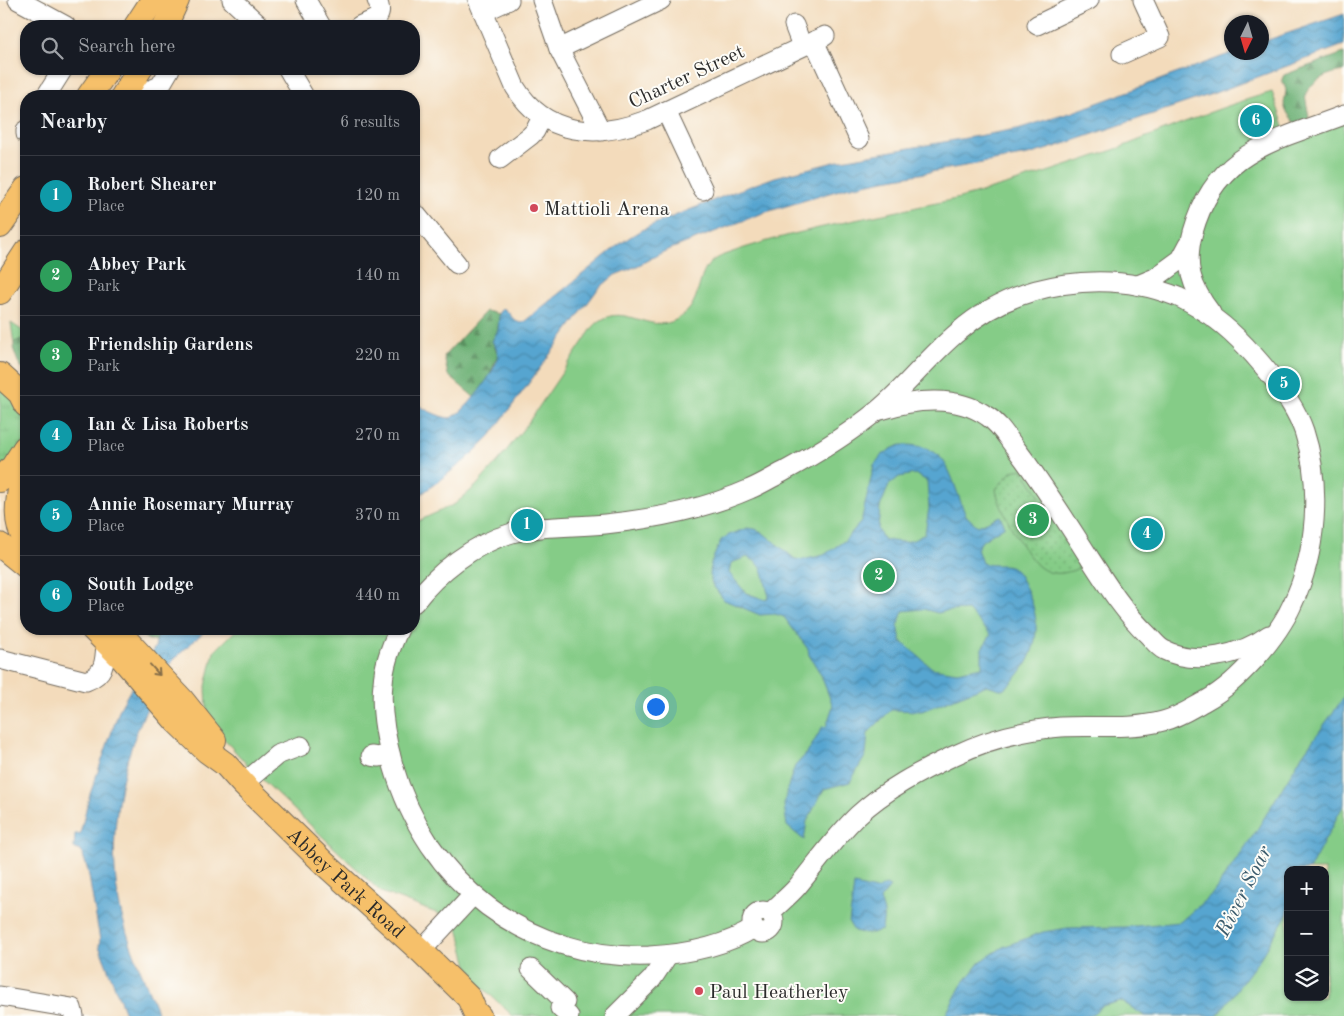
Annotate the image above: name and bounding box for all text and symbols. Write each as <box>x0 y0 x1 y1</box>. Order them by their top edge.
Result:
north arrow <box>1224 15 1269 60</box>
search box <box>20 20 420 75</box>
icon: search <box>38 34 66 62</box>
text: Search here <box>78 38 175 57</box>
street label: Charter Street <box>626 42 748 113</box>
pin: 6 <box>1240 102 1272 140</box>
text: Nearby <box>40 112 108 133</box>
text: 6 results <box>340 115 400 131</box>
text: Robert Shearer <box>87 176 216 195</box>
text: 1 <box>51 188 61 204</box>
text: 120 m <box>355 188 400 204</box>
text: Place <box>87 199 124 215</box>
place label: Mattioli Arena <box>544 200 670 220</box>
marker: Mattioli Arena <box>528 202 540 214</box>
text: Abbey Park <box>87 256 187 275</box>
text: 2 <box>51 268 61 284</box>
text: 140 m <box>355 268 400 284</box>
text: Park <box>87 279 120 295</box>
text: Friendship Gardens <box>87 336 253 355</box>
text: 3 <box>51 348 61 364</box>
text: 220 m <box>355 348 400 364</box>
text: Park <box>87 359 120 375</box>
pin: 5 <box>1268 365 1300 403</box>
text: Ian & Lisa Roberts <box>87 416 248 435</box>
text: 4 <box>51 428 61 444</box>
text: 270 m <box>355 428 400 444</box>
text: Place <box>87 439 124 455</box>
text: Annie Rosemary Murray <box>87 496 294 515</box>
pin: 3 <box>1017 501 1049 539</box>
pin: 1 <box>511 506 543 544</box>
text: 5 <box>51 508 61 524</box>
text: 370 m <box>355 508 400 524</box>
pin: 4 <box>1131 515 1163 553</box>
text: Place <box>87 519 124 535</box>
pin: 2 <box>863 557 895 595</box>
text: South Lodge <box>87 576 194 595</box>
text: 6 <box>51 588 61 604</box>
text: 440 m <box>355 588 400 604</box>
text: Place <box>87 599 124 615</box>
one-way arrow <box>150 664 161 677</box>
your location <box>643 694 669 720</box>
street label: Abbey Park Road <box>282 825 408 943</box>
water label: River Soar <box>1212 842 1277 941</box>
map controls <box>1284 866 1329 1001</box>
button: + <box>1284 866 1329 911</box>
button: − <box>1284 911 1329 956</box>
button: layers <box>1284 956 1329 1001</box>
place label: Paul Heatherley <box>709 983 849 1003</box>
marker: Paul Heatherley <box>693 985 705 997</box>

